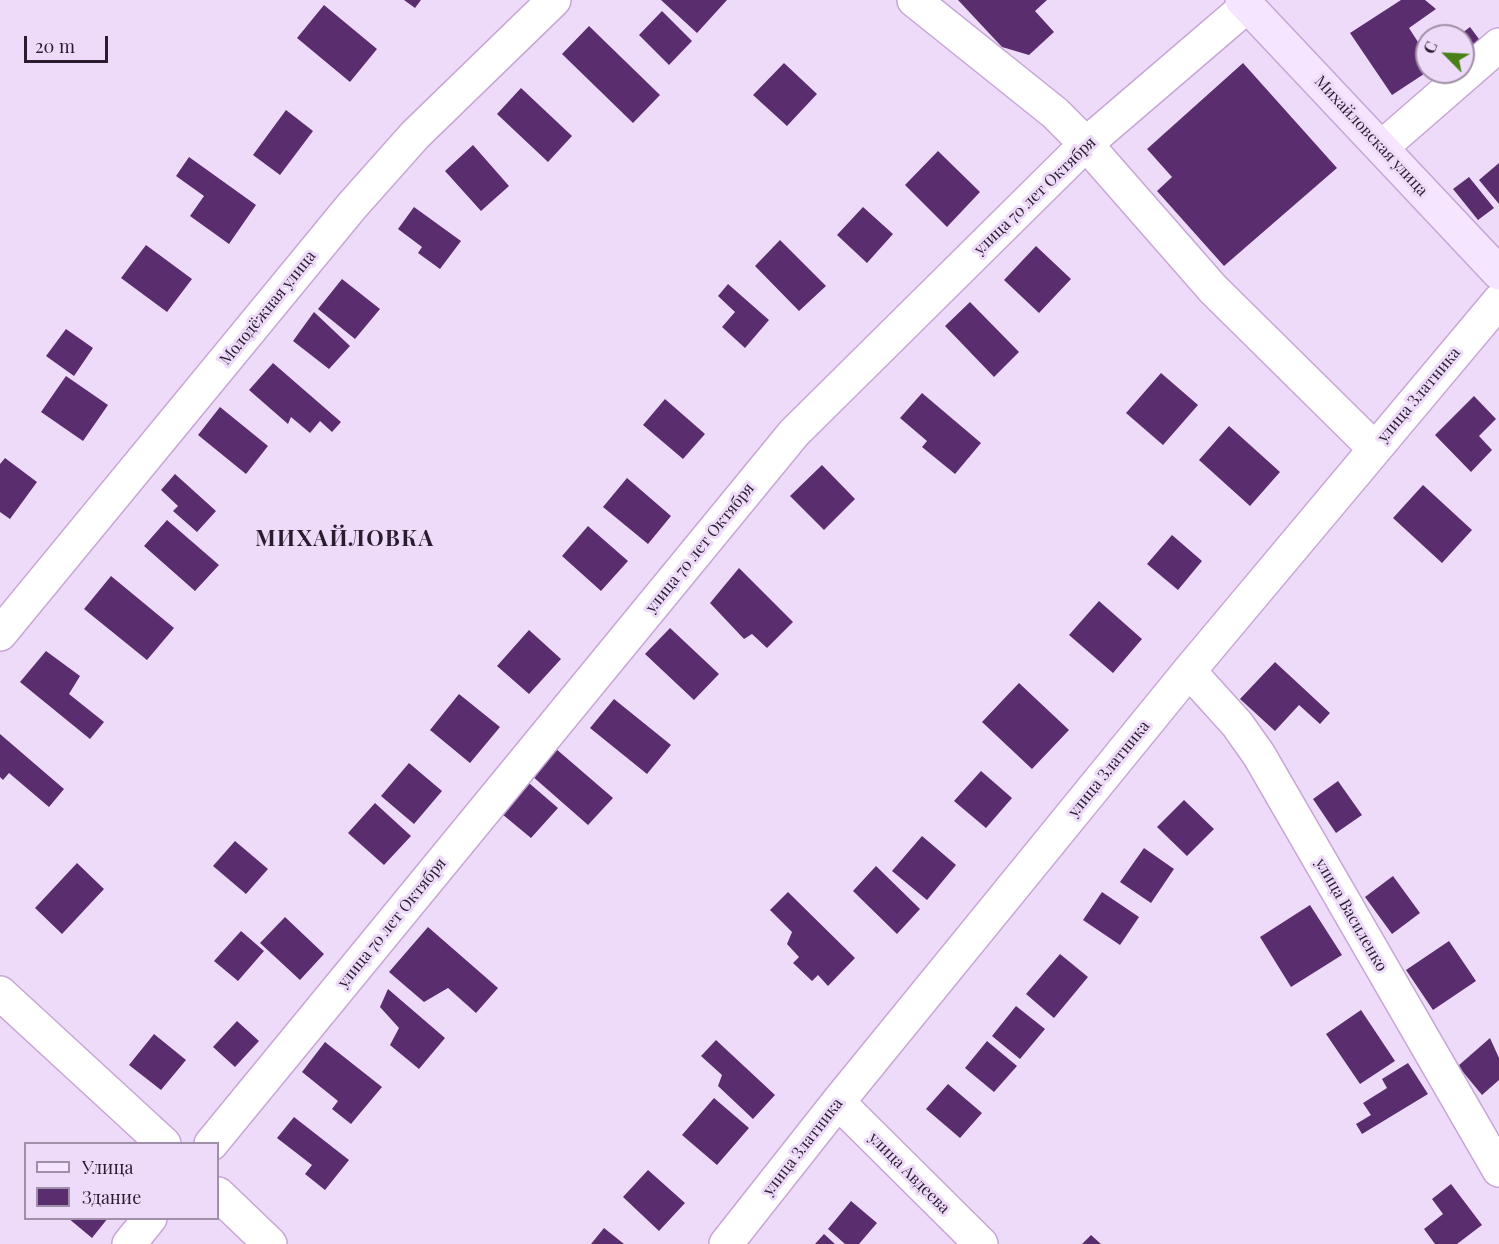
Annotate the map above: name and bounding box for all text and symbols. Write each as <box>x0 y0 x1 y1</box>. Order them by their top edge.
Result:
scale bar <box>27 24 111 62</box>
north arrow <box>1415 24 1475 84</box>
text: 20 m <box>35 34 75 58</box>
text: С <box>1418 38 1442 57</box>
street label: Михайловская улица <box>1310 72 1432 200</box>
street label: улица 70 лет Октября <box>970 133 1100 259</box>
street label: Молодёжная улица <box>216 247 320 369</box>
street label: улица Златника <box>1374 343 1464 447</box>
street label: улица 70 лет Октября <box>642 479 758 617</box>
district label: МИХАЙЛОВКА <box>255 526 435 552</box>
street label: улица Златника <box>1064 717 1154 821</box>
street label: улица 70 лет Октября <box>334 854 450 992</box>
street label: улица Василенко <box>1311 855 1391 975</box>
street label: улица Златника <box>759 1094 847 1200</box>
street label: улица Авдеева <box>864 1128 954 1218</box>
legend <box>24 1142 219 1220</box>
text: Улица <box>82 1155 133 1179</box>
text: Здание <box>82 1185 141 1209</box>

